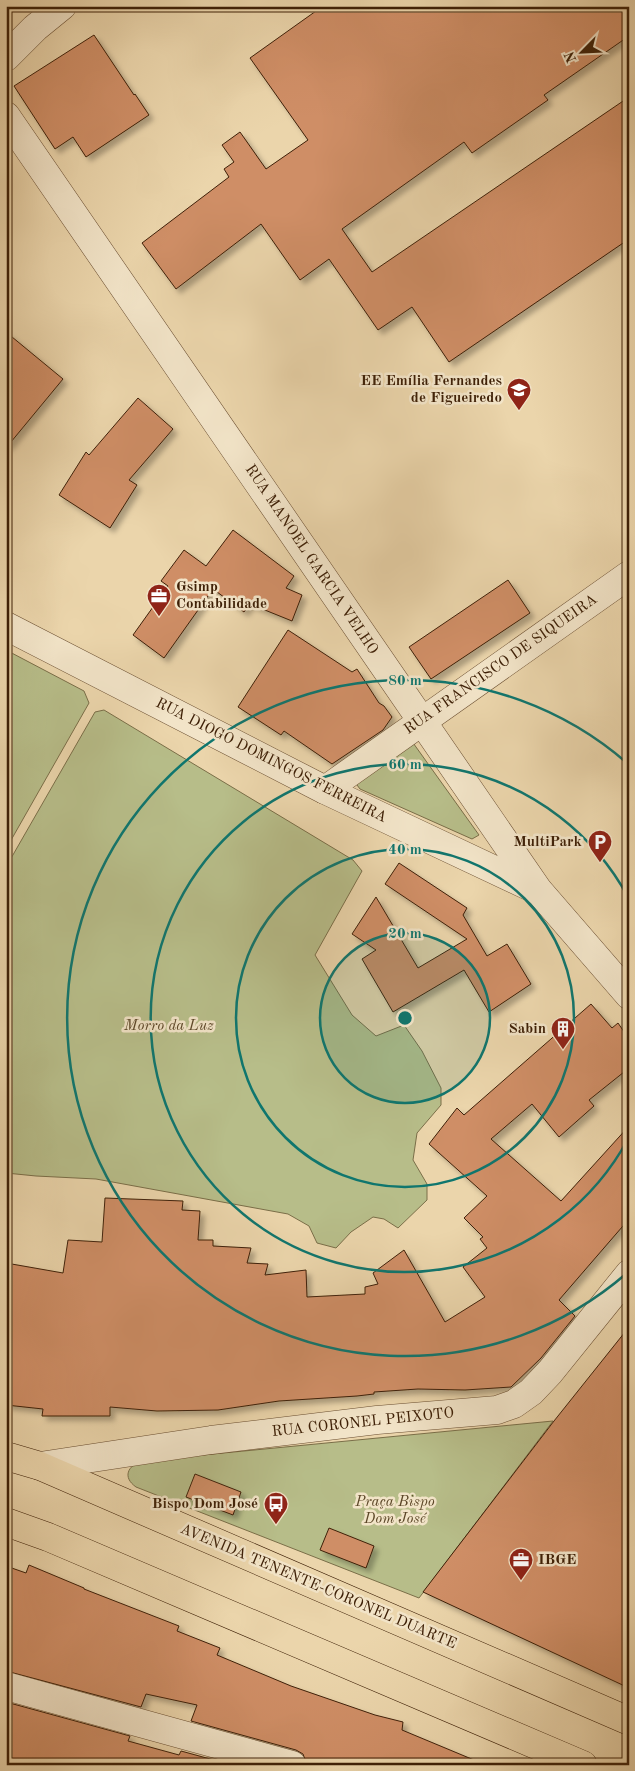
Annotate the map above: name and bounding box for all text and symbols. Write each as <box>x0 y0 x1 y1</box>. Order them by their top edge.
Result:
north arrow <box>558 28 608 78</box>
text: N <box>562 49 580 65</box>
place label: EE Emília Fernandes de Figueiredo <box>361 374 502 406</box>
school or university icon: EE Emília Fernandes de Figueiredo <box>506 377 532 411</box>
street label: RUA MANOEL GARCIA VELHO <box>242 462 380 658</box>
place label: Gsimp Contabilidade <box>176 580 267 612</box>
office icon: Gsimp Contabilidade <box>146 583 172 617</box>
street label: RUA FRANCISCO DE SIQUEIRA <box>402 592 601 738</box>
text: 80 m <box>388 674 422 689</box>
street label: RUA DIOGO DOMINGOS FERREIRA <box>153 696 389 826</box>
text: 60 m <box>388 758 422 773</box>
parking icon: MultiPark <box>587 829 613 863</box>
place label: MultiPark <box>513 835 583 850</box>
text: 40 m <box>388 843 422 858</box>
text: 20 m <box>388 927 422 942</box>
centre of rings <box>396 1009 414 1027</box>
building icon: Sabin <box>550 1016 576 1050</box>
park label: Morro da Luz <box>123 1019 214 1034</box>
place label: Sabin <box>508 1022 546 1037</box>
street label: RUA CORONEL PEIXOTO <box>271 1406 455 1440</box>
bus stop icon: Bispo Dom José <box>263 1491 289 1525</box>
park label: Praça Bispo Dom José <box>354 1495 435 1527</box>
place label: Bispo Dom José <box>152 1497 258 1512</box>
street label: AVENIDA TENENTE-CORONEL DUARTE <box>178 1522 458 1652</box>
office icon: IBGE <box>508 1547 534 1581</box>
place label: IBGE <box>538 1553 576 1568</box>

